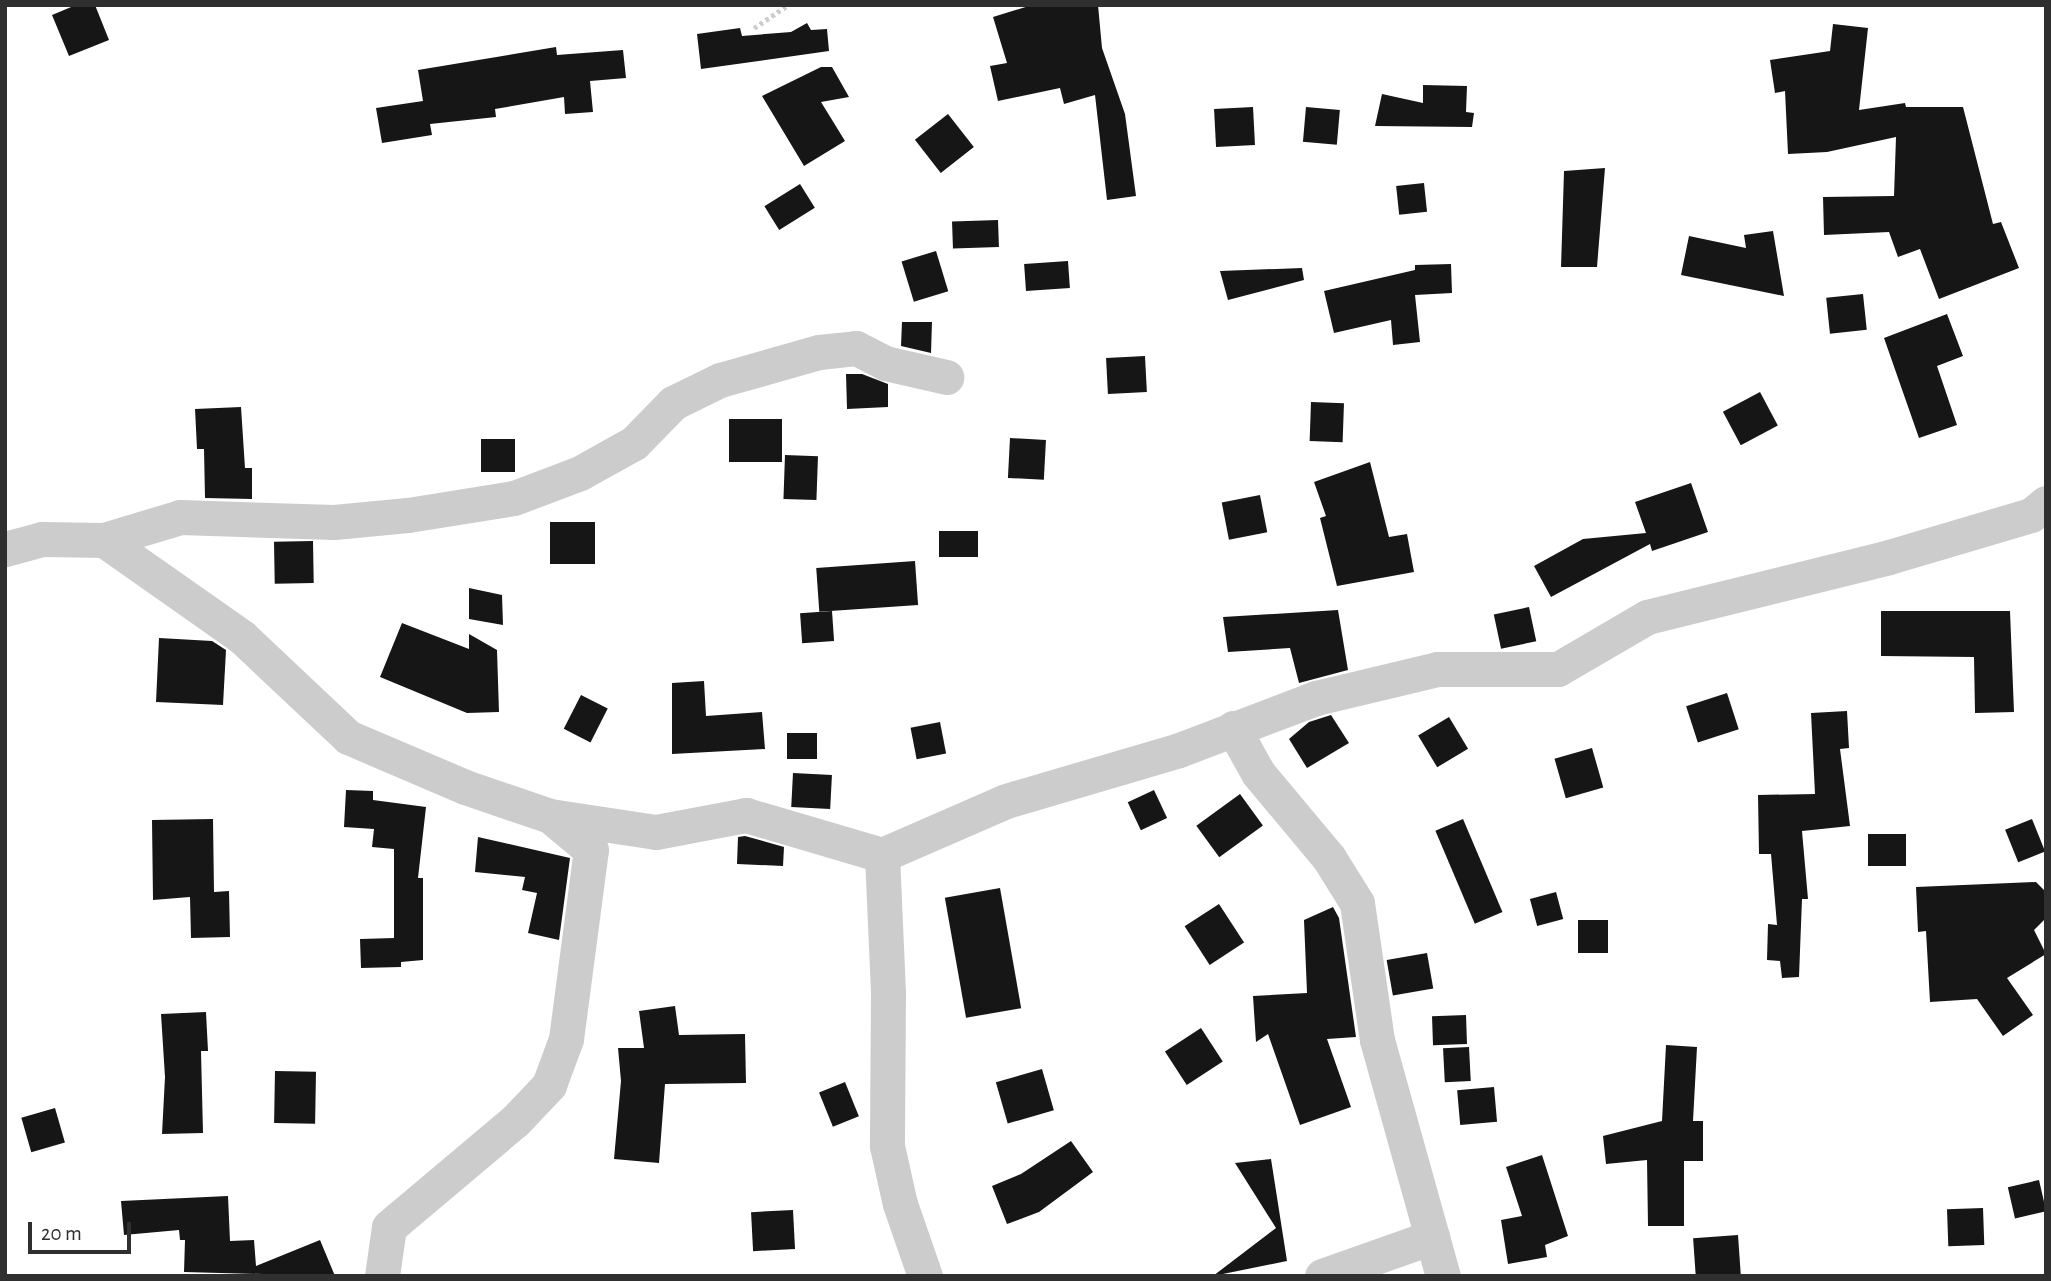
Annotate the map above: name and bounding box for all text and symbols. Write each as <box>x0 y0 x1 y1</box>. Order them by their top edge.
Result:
scale bar <box>32 1208 135 1252</box>
text: 20 m <box>41 1223 82 1244</box>

